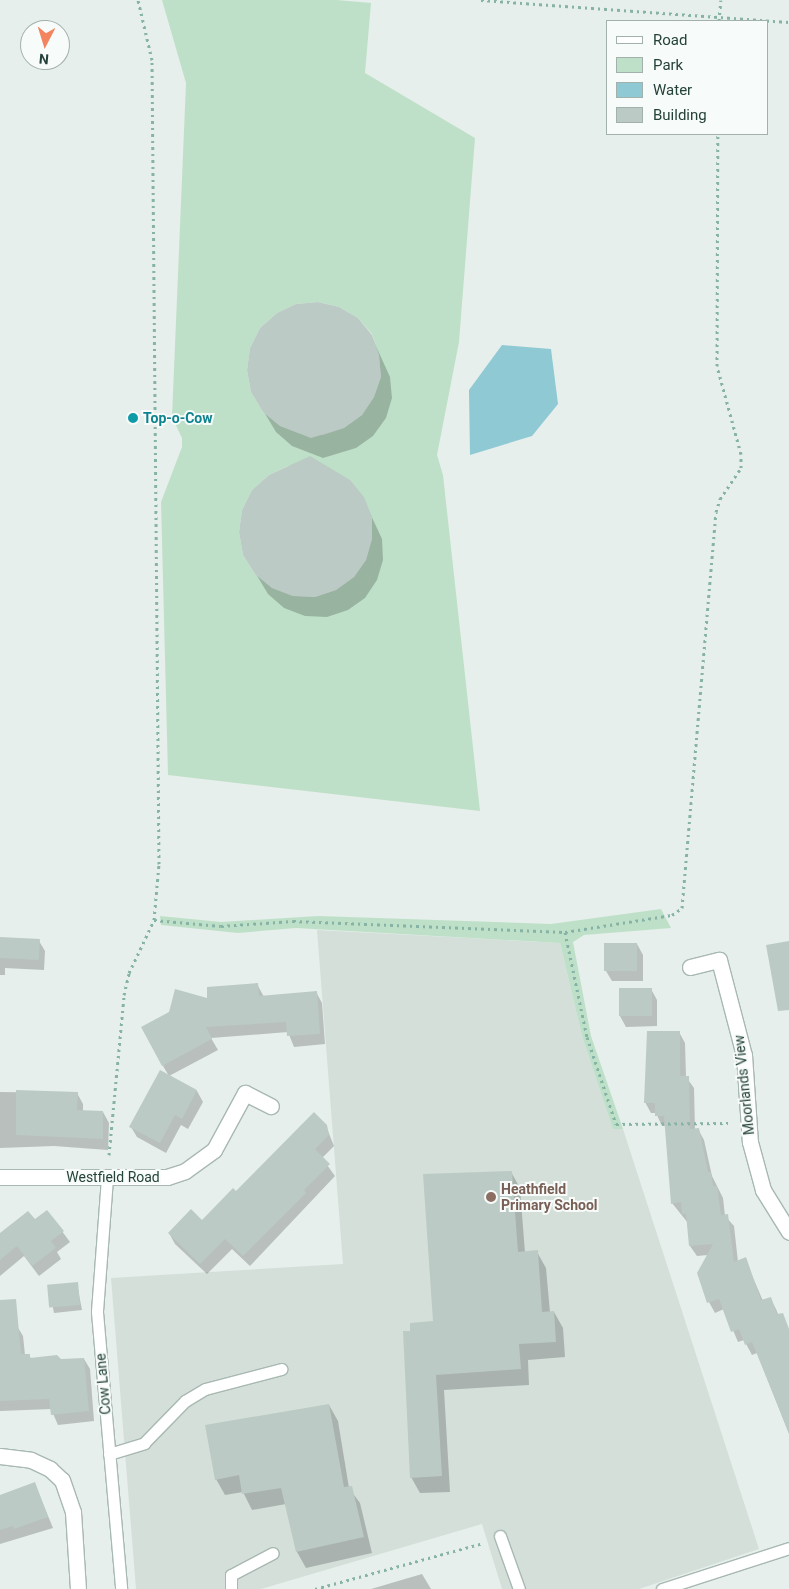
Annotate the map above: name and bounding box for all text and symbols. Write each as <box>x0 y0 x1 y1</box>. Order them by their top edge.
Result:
north arrow <box>20 20 70 70</box>
legend <box>606 20 769 135</box>
text: Road <box>653 31 687 49</box>
text: N <box>38 51 49 67</box>
text: Park <box>653 56 683 74</box>
text: Water <box>653 81 692 99</box>
text: Building <box>653 106 707 124</box>
place label: Top-o-Cow <box>143 410 213 426</box>
marker: Top-o-Cow <box>127 412 139 424</box>
street label: Moorlands View <box>730 1034 758 1136</box>
street label: Westfield Road <box>66 1169 160 1185</box>
place label: Heathfield Primary School <box>501 1181 598 1214</box>
marker: Heathfield Primary School <box>485 1191 497 1203</box>
street label: Cow Lane <box>92 1353 114 1415</box>

